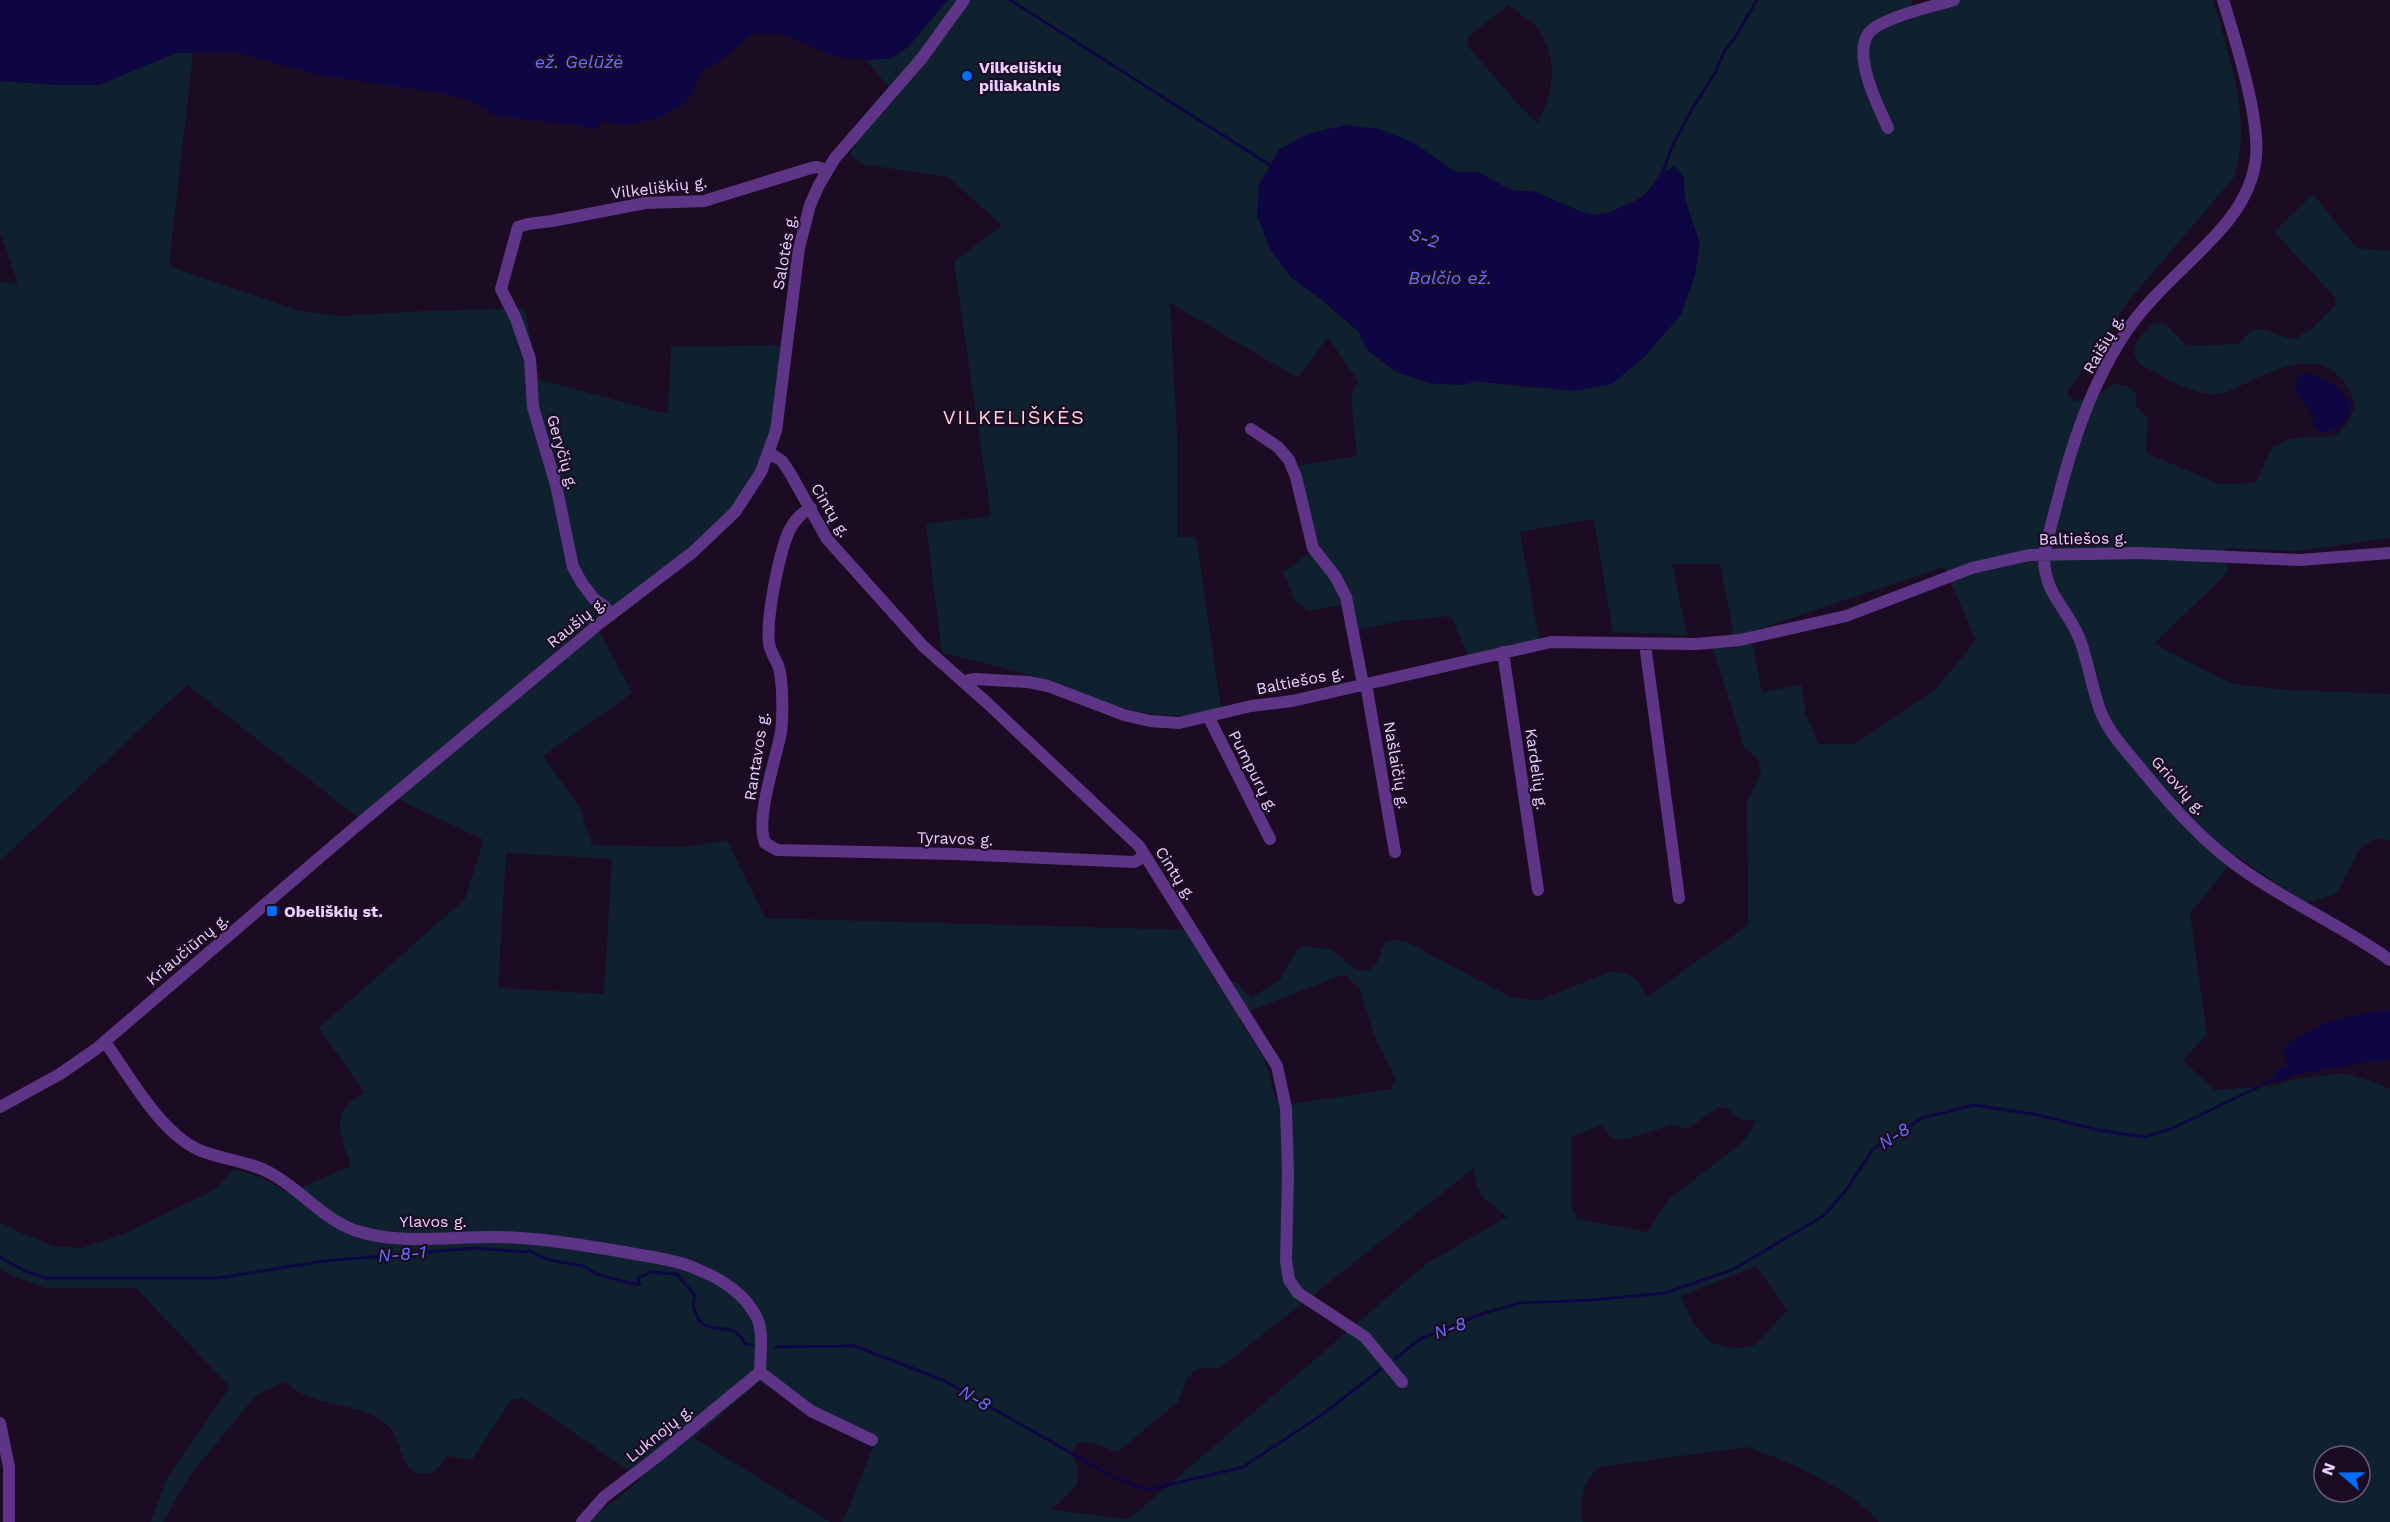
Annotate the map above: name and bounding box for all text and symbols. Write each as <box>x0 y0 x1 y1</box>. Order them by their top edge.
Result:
water label: ež. Gelūžė <box>535 51 623 72</box>
place label: Vilkeliškių piliakalnis <box>979 58 1062 95</box>
marker: Vilkeliškių piliakalnis <box>960 69 974 83</box>
street label: Vilkeliškių g. <box>610 172 708 203</box>
street label: Salotės g. <box>769 213 800 291</box>
water label: S-2 <box>1407 223 1442 252</box>
water label: Balčio ež. <box>1408 267 1492 288</box>
street label: Raišių g. <box>2079 311 2128 377</box>
district label: VILKELIŠKĖS <box>943 405 1085 429</box>
street label: Geryčių g. <box>543 413 582 492</box>
street label: Cintų g. <box>807 480 854 541</box>
street label: Baltiešos g. <box>2038 528 2128 549</box>
street label: Raušių g. <box>543 593 610 652</box>
street label: Baltiešos g. <box>1255 663 1346 698</box>
street label: Rantavos g. <box>740 710 773 802</box>
street label: Našlaičių g. <box>1379 720 1414 810</box>
street label: Pumpurų g. <box>1225 727 1282 815</box>
street label: Kardelių g. <box>1521 727 1552 811</box>
street label: Griovių g. <box>2147 752 2210 819</box>
street label: Tyravos g. <box>917 828 993 849</box>
street label: Cintų g. <box>1151 843 1200 904</box>
place label: Obeliškių st. <box>284 902 383 921</box>
marker: Obeliškių st. <box>265 904 279 918</box>
street label: Kriaučiūnų g. <box>142 910 232 989</box>
water label: N-8 <box>1874 1118 1913 1153</box>
street label: Ylavos g. <box>399 1212 467 1231</box>
water label: N-8-1 <box>377 1241 427 1266</box>
water label: N-8 <box>1431 1312 1469 1343</box>
water label: N-8 <box>956 1380 995 1415</box>
street label: Luknojų g. <box>622 1401 696 1466</box>
north arrow <box>2312 1444 2372 1504</box>
text: N <box>2317 1460 2339 1478</box>

